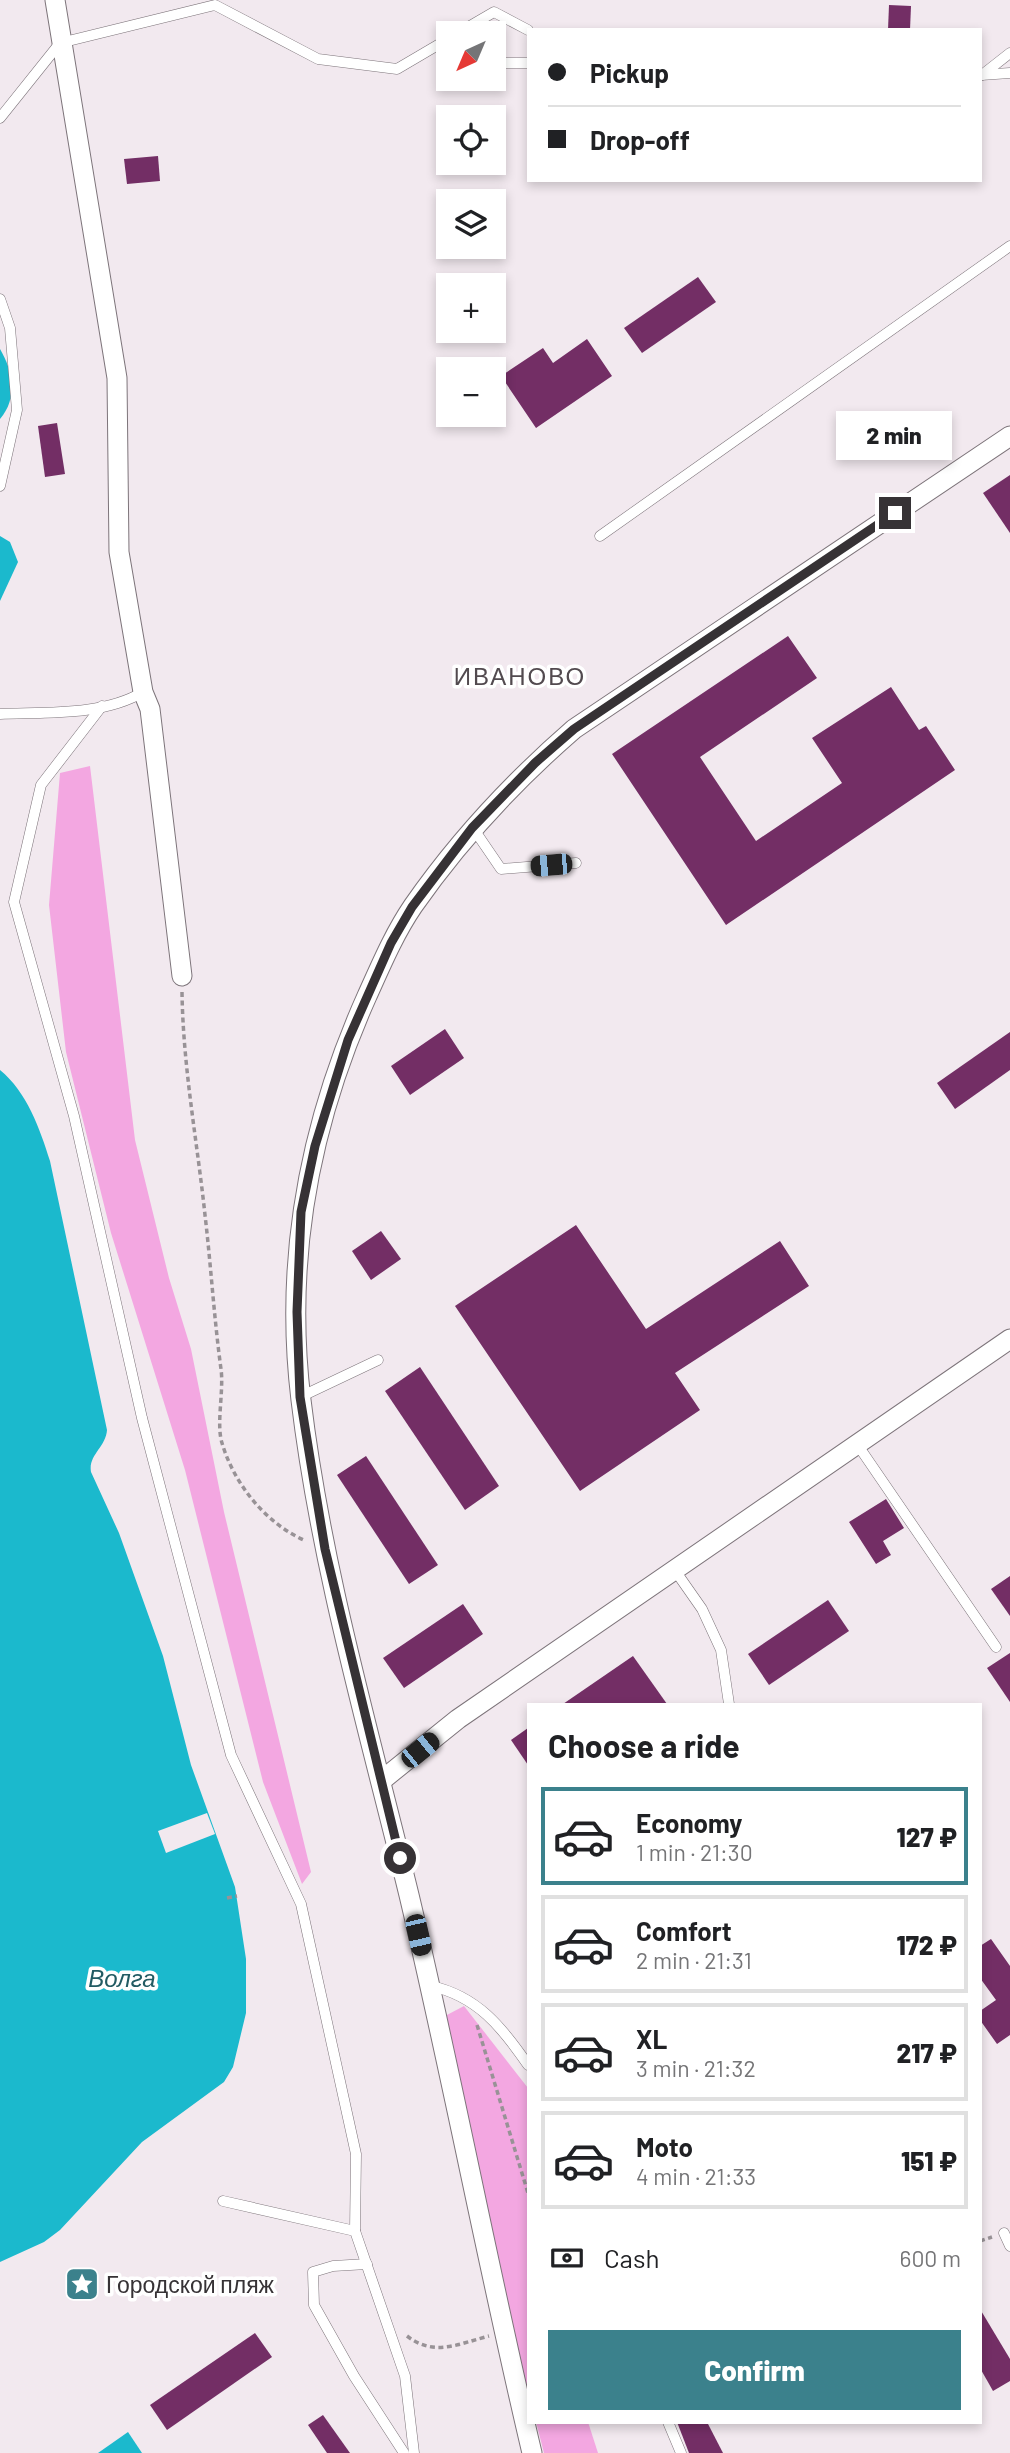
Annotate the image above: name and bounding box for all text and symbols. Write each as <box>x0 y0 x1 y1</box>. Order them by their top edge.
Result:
north arrow <box>436 21 506 91</box>
map controls <box>436 21 506 427</box>
text: Pickup <box>590 57 669 88</box>
button: locate <box>436 105 506 175</box>
text: Drop-off <box>590 124 690 155</box>
button: layers <box>436 189 506 259</box>
button: + <box>436 273 506 343</box>
button: − <box>436 357 506 427</box>
callout: 2 min <box>837 412 953 461</box>
text: 2 min <box>866 421 922 449</box>
route end <box>879 497 911 529</box>
district label: ИВАНОВО <box>454 661 586 690</box>
car <box>530 853 573 877</box>
text: Choose a ride <box>548 1726 740 1764</box>
car <box>398 1729 443 1771</box>
icon: car <box>552 1805 615 1868</box>
text: Economy <box>636 1807 742 1838</box>
text: 127 ₽ <box>896 1821 957 1852</box>
text: 1 min · 21:30 <box>636 1838 753 1866</box>
route start <box>384 1842 416 1874</box>
car <box>404 1912 433 1958</box>
icon: car <box>552 1913 615 1976</box>
text: Comfort <box>636 1915 732 1946</box>
text: 172 ₽ <box>896 1929 957 1960</box>
text: 2 min · 21:31 <box>636 1946 752 1974</box>
water label: Волга <box>88 1963 156 1992</box>
icon: car <box>552 2021 615 2084</box>
text: XL <box>636 2023 667 2054</box>
text: 217 ₽ <box>897 2037 957 2068</box>
text: 3 min · 21:32 <box>636 2054 756 2082</box>
icon: car <box>552 2129 615 2192</box>
text: Moto <box>636 2131 693 2162</box>
text: 151 ₽ <box>901 2145 957 2176</box>
text: 4 min · 21:33 <box>636 2162 756 2190</box>
icon: cash <box>548 2239 586 2277</box>
text: Cash <box>604 2242 659 2273</box>
text: 600 m <box>900 2244 961 2272</box>
place icon: Городской пляж <box>63 2265 101 2303</box>
place label: Городской пляж <box>106 2270 275 2298</box>
button: Confirm <box>548 2330 961 2410</box>

